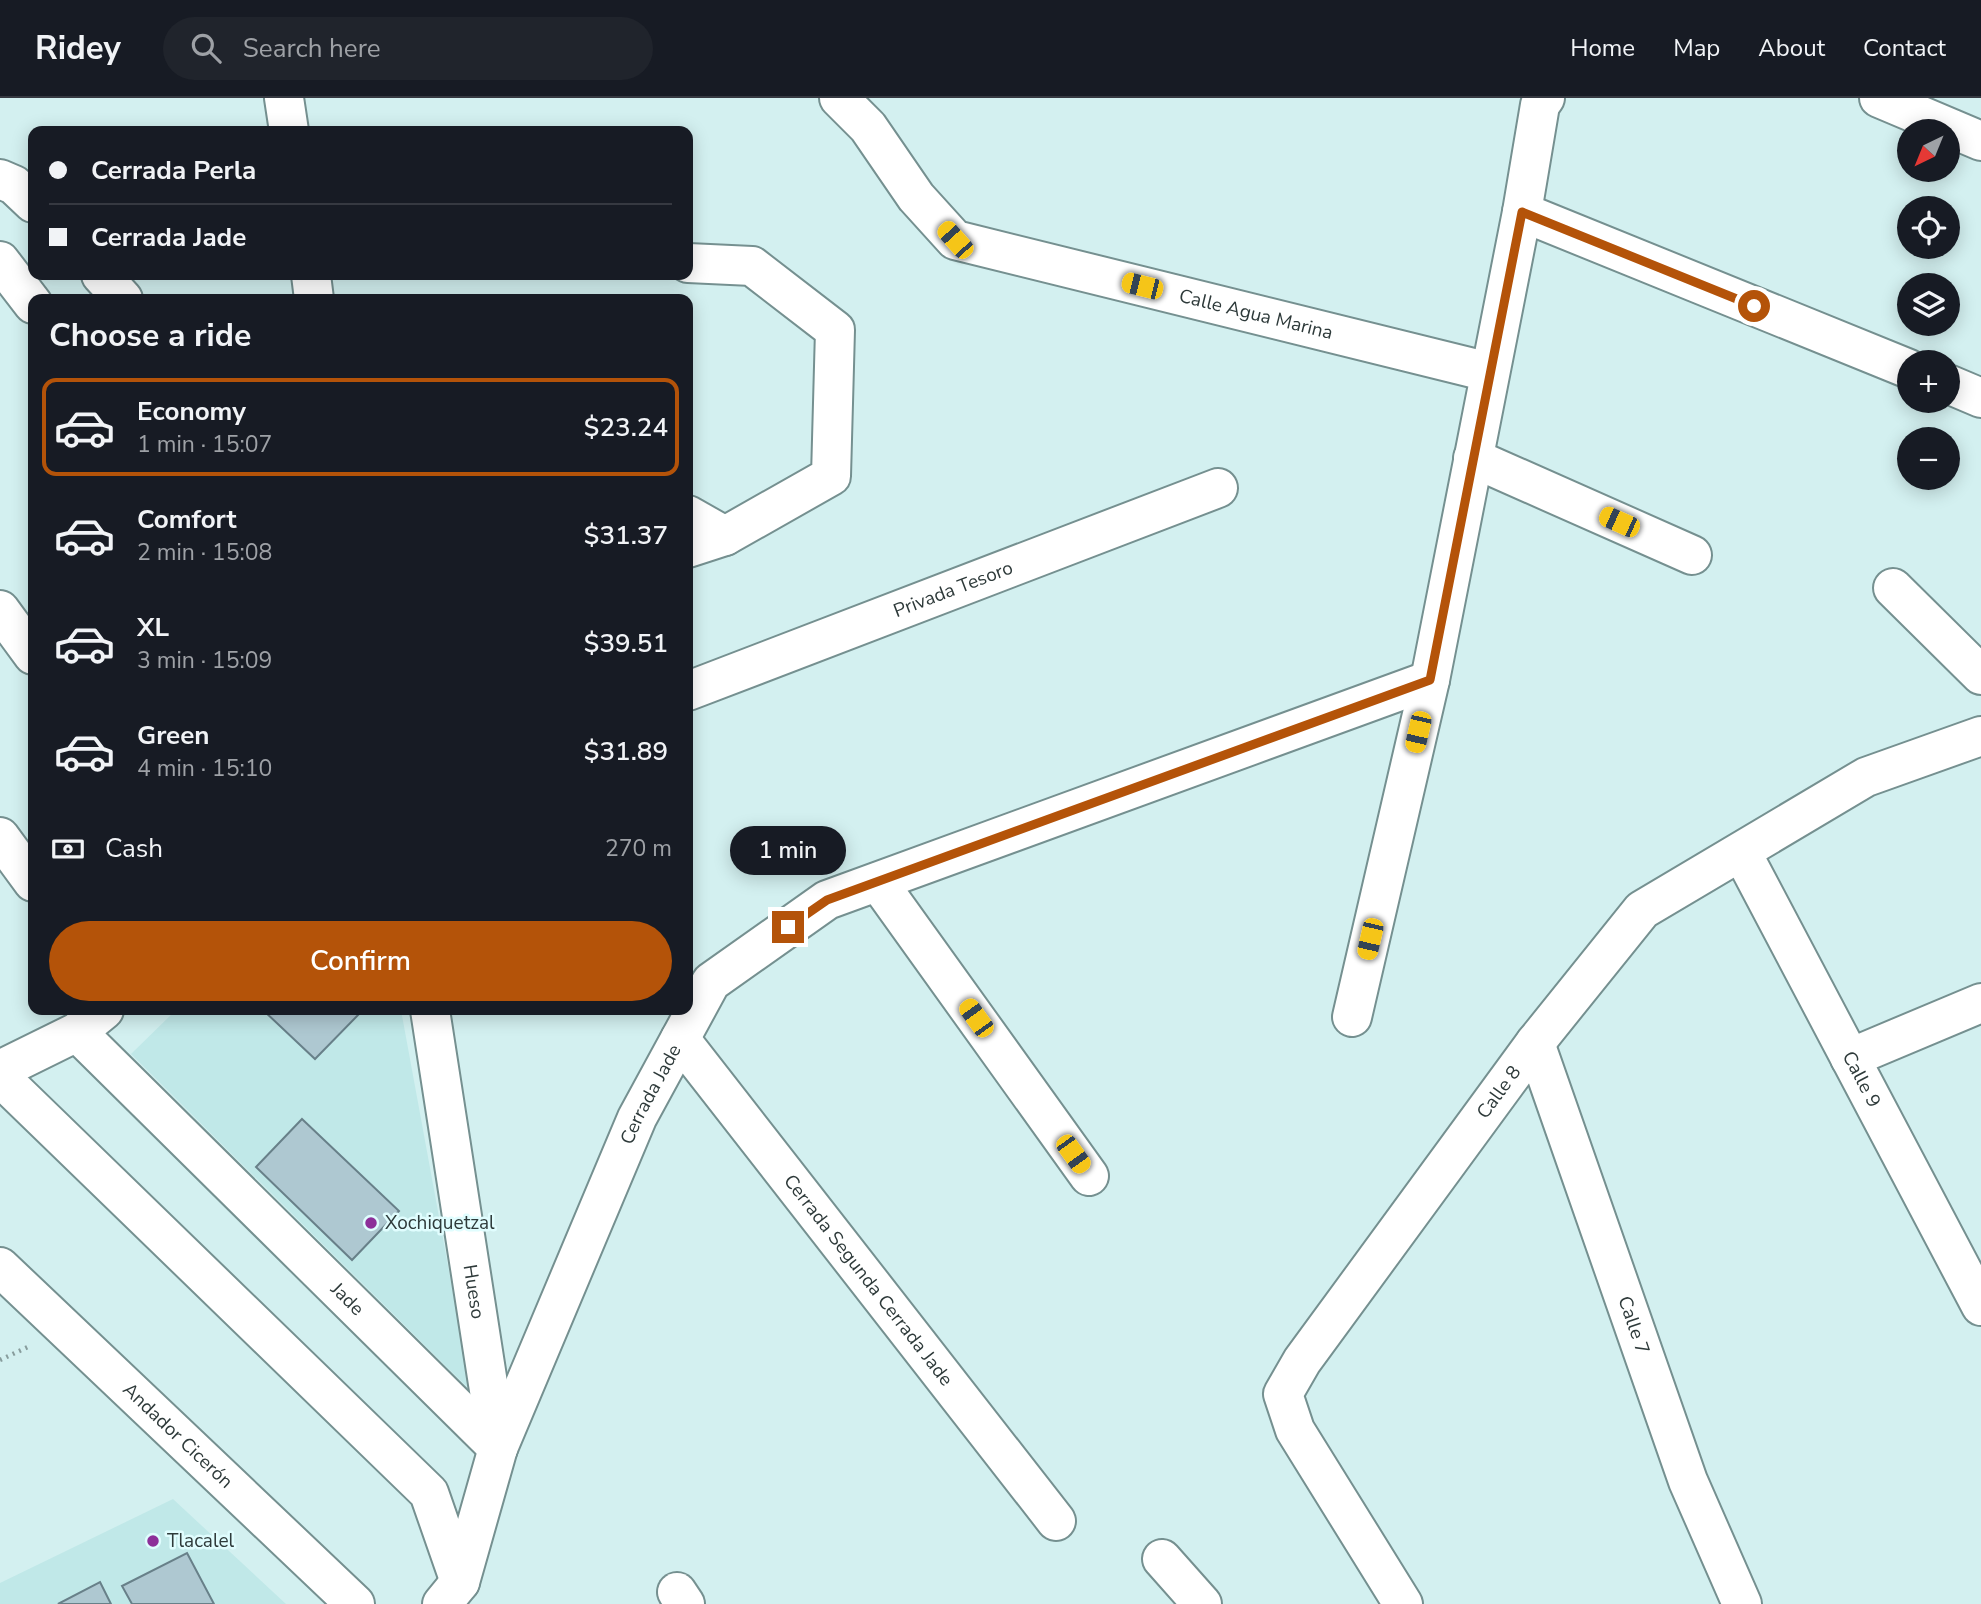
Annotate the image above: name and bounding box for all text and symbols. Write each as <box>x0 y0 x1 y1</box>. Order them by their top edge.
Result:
search box <box>163 17 653 80</box>
text: Ridey <box>35 26 121 71</box>
icon: search <box>187 29 225 67</box>
text: Search here <box>243 31 381 66</box>
text: Home <box>1570 32 1635 64</box>
text: Map <box>1673 32 1720 64</box>
text: About <box>1758 32 1825 64</box>
text: Contact <box>1863 32 1946 64</box>
north arrow <box>1897 119 1960 182</box>
map controls <box>1897 119 1960 490</box>
text: Cerrada Perla <box>91 153 256 188</box>
button: locate <box>1897 196 1960 259</box>
car <box>934 217 977 263</box>
text: Cerrada Jade <box>91 220 246 255</box>
car <box>1120 271 1165 301</box>
button: layers <box>1897 273 1960 336</box>
street label: Calle Agua Marina <box>1176 283 1336 346</box>
route start <box>1738 290 1770 322</box>
text: Choose a ride <box>49 314 251 357</box>
button: + <box>1897 350 1960 413</box>
text: Economy <box>137 394 246 429</box>
icon: car <box>53 396 116 459</box>
text: $23.24 <box>584 410 668 445</box>
button: − <box>1897 427 1960 490</box>
text: 1 min · 15:07 <box>137 429 272 460</box>
text: Comfort <box>137 502 237 537</box>
icon: car <box>53 504 116 567</box>
car <box>1596 504 1643 540</box>
text: $31.37 <box>584 518 668 553</box>
text: 2 min · 15:08 <box>137 537 272 568</box>
street label: Privada Tesoro <box>890 555 1017 624</box>
text: XL <box>137 610 169 645</box>
icon: car <box>53 612 116 675</box>
text: $39.51 <box>584 626 668 661</box>
text: 3 min · 15:09 <box>137 645 272 676</box>
car <box>1404 709 1433 755</box>
text: Green <box>137 718 210 753</box>
icon: car <box>53 720 116 783</box>
text: $31.89 <box>584 734 668 769</box>
text: 4 min · 15:10 <box>137 753 272 784</box>
callout: 1 min <box>730 826 846 874</box>
icon: cash <box>49 830 87 868</box>
text: Cash <box>105 831 163 866</box>
text: 270 m <box>605 833 672 864</box>
text: 1 min <box>759 835 817 866</box>
route end <box>772 911 804 943</box>
car <box>1356 916 1385 962</box>
button: Confirm <box>49 921 672 1001</box>
car <box>956 995 997 1041</box>
street label: Cerrada Jade <box>614 1040 688 1148</box>
street label: Calle 9 <box>1836 1047 1887 1112</box>
street label: Calle 8 <box>1471 1060 1527 1124</box>
car <box>1053 1131 1094 1177</box>
street label: Cerrada Segunda Cerrada Jade <box>777 1169 959 1391</box>
place label: Xochiquetzal <box>385 1210 495 1236</box>
marker: Xochiquetzal <box>363 1215 379 1231</box>
street label: Hueso <box>457 1262 491 1321</box>
street label: Jade <box>324 1276 370 1321</box>
street label: Calle 7 <box>1611 1293 1656 1358</box>
street label: Andador Cicerón <box>117 1377 239 1494</box>
place label: Tlacalel <box>167 1528 235 1554</box>
marker: Tlacalel <box>145 1533 161 1549</box>

